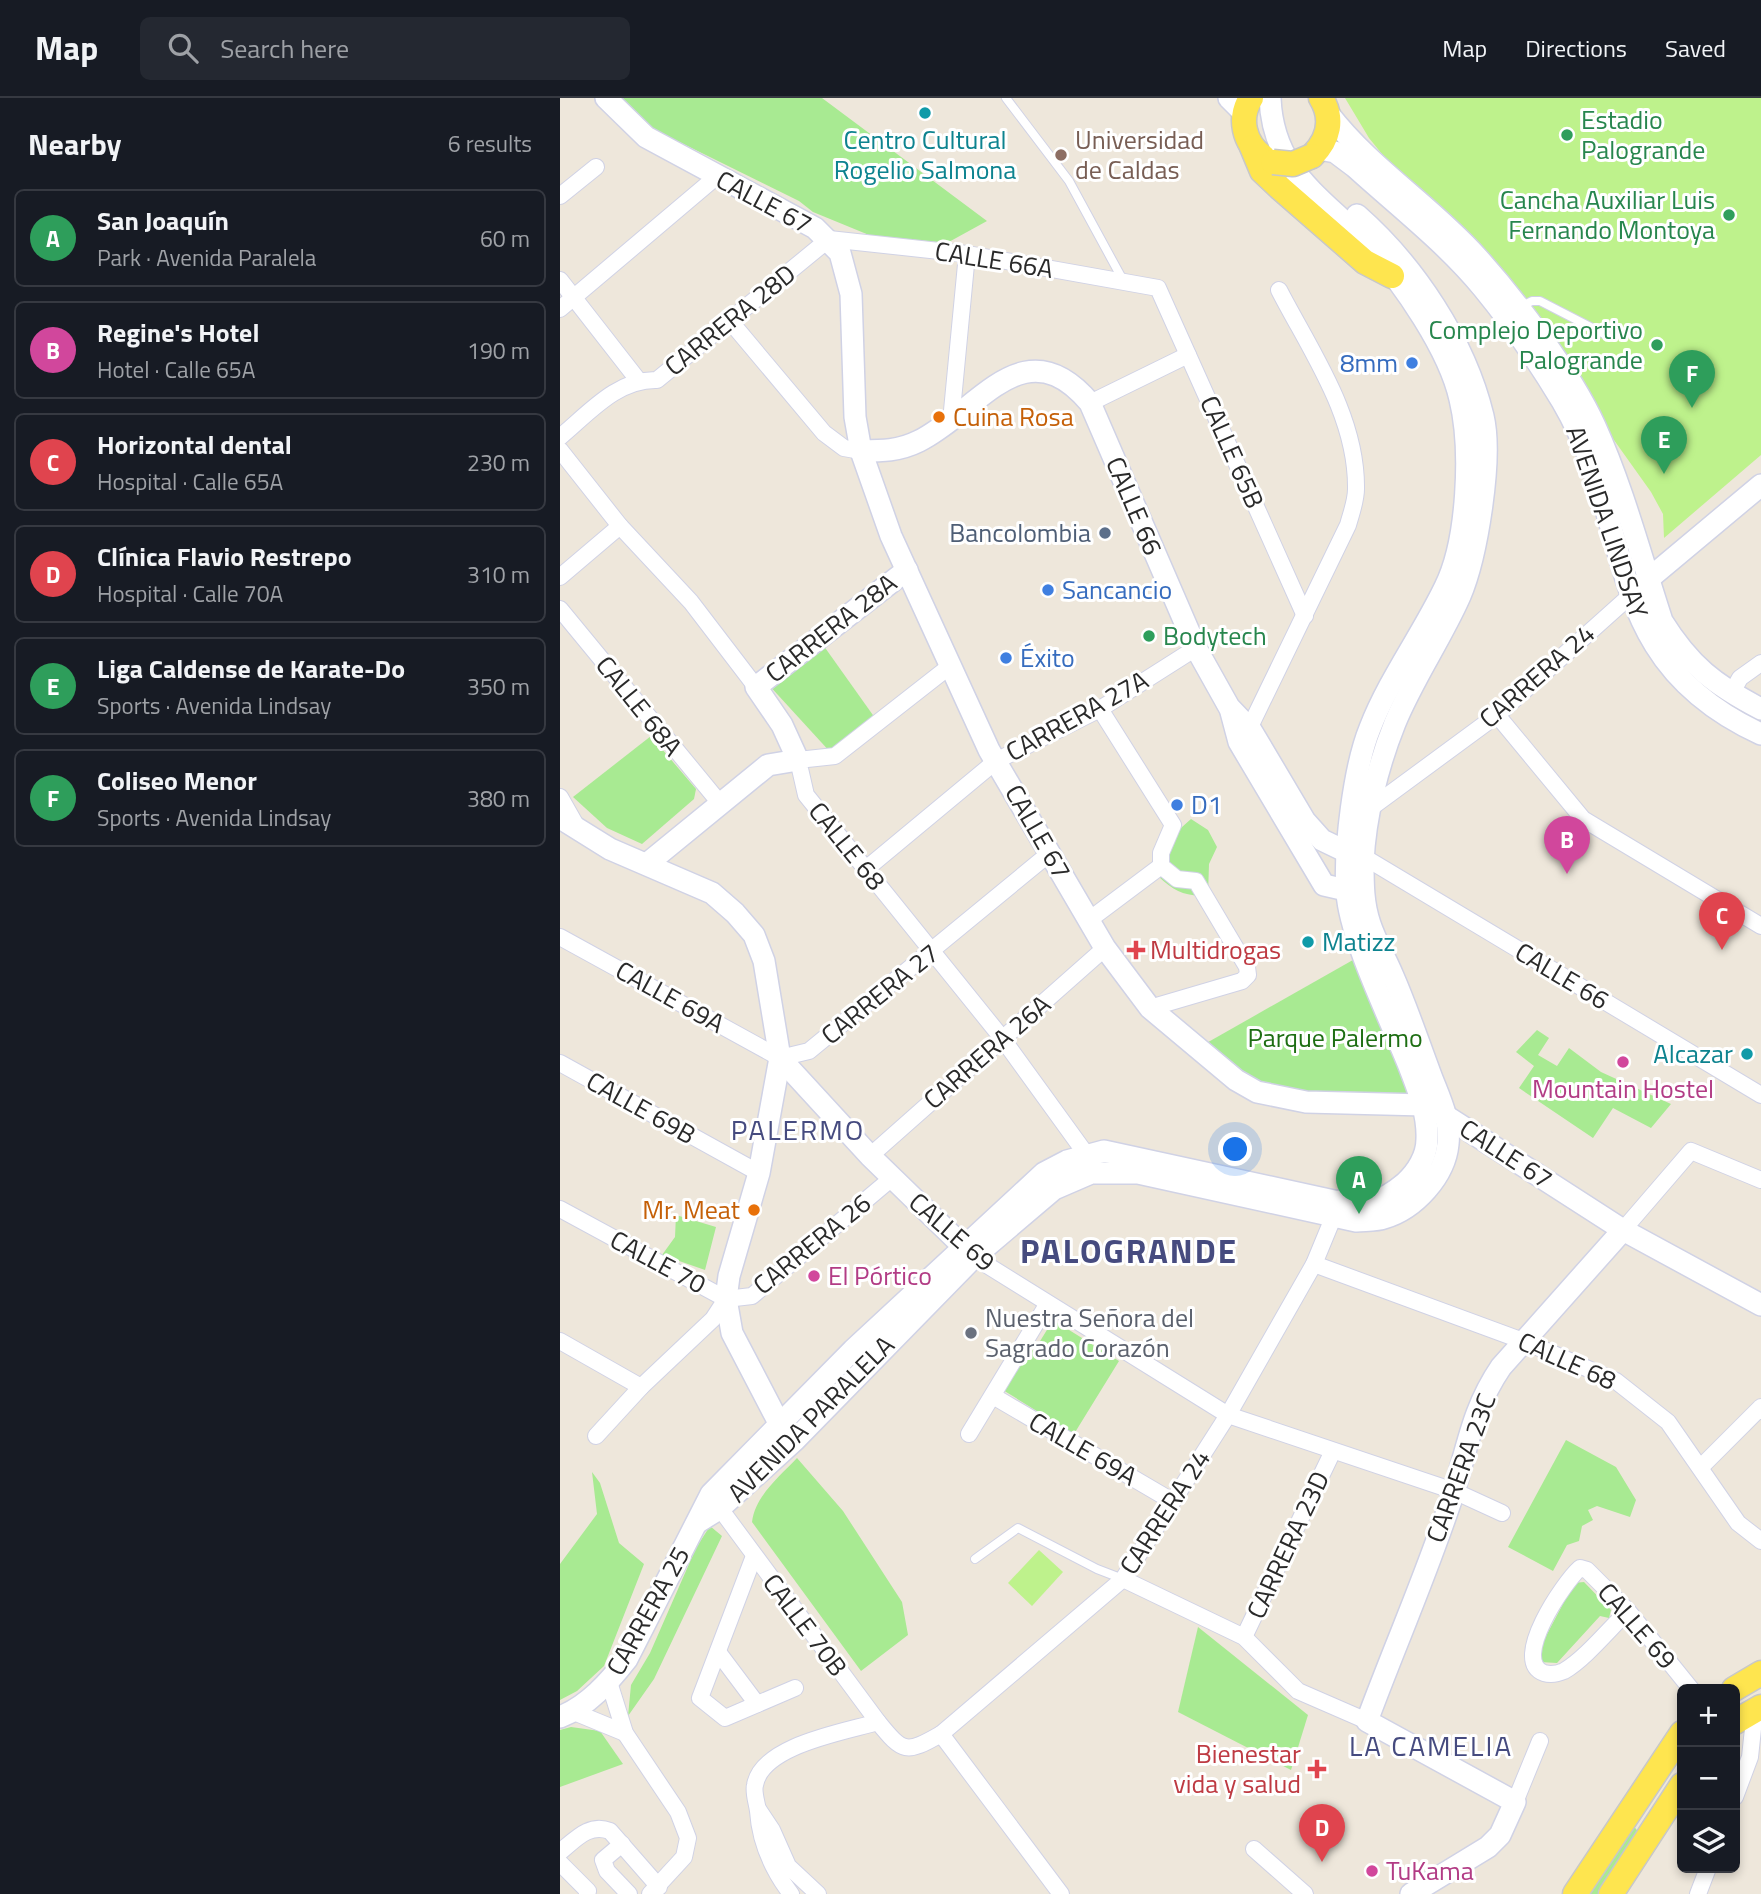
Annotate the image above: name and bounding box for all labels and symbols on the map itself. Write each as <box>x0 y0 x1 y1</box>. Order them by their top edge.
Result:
place label: Estadio Palogrande <box>1581 100 1705 169</box>
marker: Centro Cultural Rogelio Salmona <box>917 105 933 121</box>
place label: Centro Cultural Rogelio Salmona <box>834 120 1016 189</box>
place label: Universidad de Caldas <box>1075 120 1204 189</box>
marker: Estadio Palogrande <box>1559 127 1575 143</box>
marker: Universidad de Caldas <box>1053 147 1069 163</box>
street label: CALLE 67 <box>709 160 819 243</box>
place label: Cancha Auxiliar Luis Fernando Montoya <box>1500 180 1715 249</box>
marker: Cancha Auxiliar Luis Fernando Montoya <box>1721 207 1737 223</box>
street label: CALLE 66A <box>932 231 1056 288</box>
street label: CARRERA 28D <box>656 254 804 385</box>
place label: Complejo Deportivo Palogrande <box>1429 310 1643 379</box>
marker: Complejo Deportivo Palogrande <box>1649 337 1665 353</box>
place label: 8mm <box>1340 343 1398 382</box>
pin: F <box>1669 350 1715 408</box>
marker: 8mm <box>1404 355 1420 371</box>
street label: CALLE 65B <box>1190 389 1275 514</box>
place label: Cuina Rosa <box>953 397 1074 436</box>
marker: Cuina Rosa <box>931 409 947 425</box>
pin: E <box>1641 416 1687 474</box>
street label: AVENIDA LINDSAY <box>1556 420 1659 623</box>
street label: CALLE 66 <box>1096 450 1173 561</box>
place label: Bancolombia <box>949 513 1091 552</box>
marker: Bancolombia <box>1097 525 1113 541</box>
street label: CARRERA 28A <box>757 564 905 692</box>
place label: Sancancio <box>1062 570 1172 609</box>
marker: Sancancio <box>1040 582 1056 598</box>
street label: CARRERA 24 <box>1470 614 1603 737</box>
place label: Bodytech <box>1163 616 1267 655</box>
marker: Bodytech <box>1141 628 1157 644</box>
place label: Éxito <box>1020 638 1075 677</box>
street label: CALLE 68A <box>587 647 692 764</box>
marker: Éxito <box>998 650 1014 666</box>
street label: CARRERA 27A <box>998 660 1155 771</box>
street label: CALLE 67 <box>996 777 1081 886</box>
place label: D1 <box>1191 785 1222 824</box>
street label: CALLE 68 <box>800 793 895 898</box>
marker: D1 <box>1169 797 1185 813</box>
pin: B <box>1544 816 1590 874</box>
pin: C <box>1699 892 1745 950</box>
place label: Matizz <box>1322 922 1395 961</box>
place label: Multidrogas <box>1150 930 1281 969</box>
street label: CALLE 66 <box>1508 932 1617 1019</box>
street label: CARRERA 27 <box>812 934 947 1054</box>
marker: Matizz <box>1300 934 1316 950</box>
marker: Multidrogas <box>1128 942 1144 958</box>
street label: CALLE 69A <box>609 951 732 1043</box>
street label: CARRERA 26A <box>914 985 1059 1118</box>
park label: Parque Palermo <box>1247 1018 1423 1057</box>
place label: Alcazar <box>1653 1034 1733 1073</box>
marker: Alcazar <box>1739 1046 1755 1062</box>
marker: Mountain Hostel <box>1615 1054 1631 1070</box>
street label: CALLE 69B <box>579 1061 703 1154</box>
place label: Mountain Hostel <box>1532 1069 1714 1108</box>
district label: PALERMO <box>731 1108 865 1151</box>
street label: CALLE 67 <box>1452 1109 1560 1198</box>
your location <box>1218 1132 1252 1166</box>
pin: A <box>1336 1156 1382 1214</box>
street label: CALLE 69 <box>900 1183 1004 1280</box>
street label: CARRERA 26 <box>744 1184 879 1304</box>
place label: Mr. Meat <box>642 1190 740 1229</box>
marker: Mr. Meat <box>746 1202 762 1218</box>
street label: CALLE 70 <box>603 1220 713 1303</box>
district label: PALOGRANDE <box>1020 1226 1238 1276</box>
place label: El Pórtico <box>828 1256 932 1295</box>
marker: El Pórtico <box>806 1268 822 1284</box>
place label: Nuestra Señora del Sagrado Corazón <box>985 1298 1194 1367</box>
street label: CALLE 68 <box>1512 1322 1623 1399</box>
marker: Nuestra Señora del Sagrado Corazón <box>963 1325 979 1341</box>
street label: AVENIDA PARALELA <box>718 1326 903 1511</box>
street label: CARRERA 23C <box>1415 1388 1506 1548</box>
street label: CALLE 69A <box>1022 1402 1145 1495</box>
street label: CARRERA 24 <box>1109 1441 1220 1582</box>
street label: CARRERA 23D <box>1236 1464 1339 1625</box>
street label: CARRERA 25 <box>596 1539 699 1682</box>
street label: CALLE 70B <box>754 1565 857 1684</box>
street label: CALLE 69 <box>1589 1574 1686 1678</box>
district label: LA CAMELIA <box>1349 1724 1513 1767</box>
place label: Bienestar vida y salud <box>1173 1734 1301 1803</box>
marker: Bienestar vida y salud <box>1307 1759 1327 1779</box>
pin: D <box>1299 1804 1345 1862</box>
place label: TuKama <box>1386 1851 1474 1890</box>
marker: TuKama <box>1364 1863 1380 1879</box>

